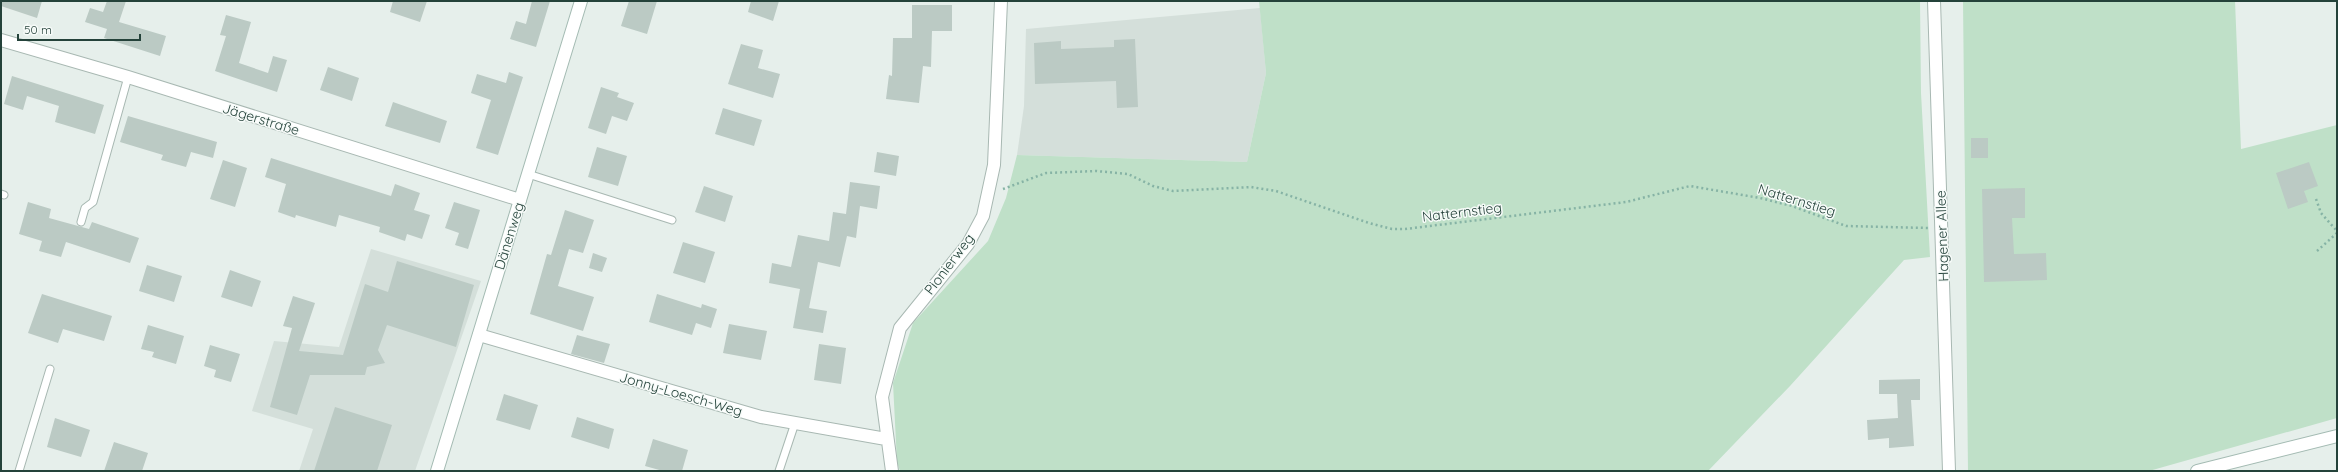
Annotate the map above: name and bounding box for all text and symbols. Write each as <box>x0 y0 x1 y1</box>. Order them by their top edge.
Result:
scale bar <box>18 16 140 42</box>
text: 50 m <box>24 22 52 37</box>
street label: Jägerstraße <box>220 99 302 139</box>
street label: Natternstieg <box>1756 180 1838 220</box>
street label: Hagener Allee <box>1931 190 1953 282</box>
street label: Natternstieg <box>1421 198 1503 226</box>
street label: Dänenweg <box>490 200 528 272</box>
street label: Pionierweg <box>920 230 978 298</box>
street label: Jonny-Loesch-Weg <box>618 368 744 420</box>

